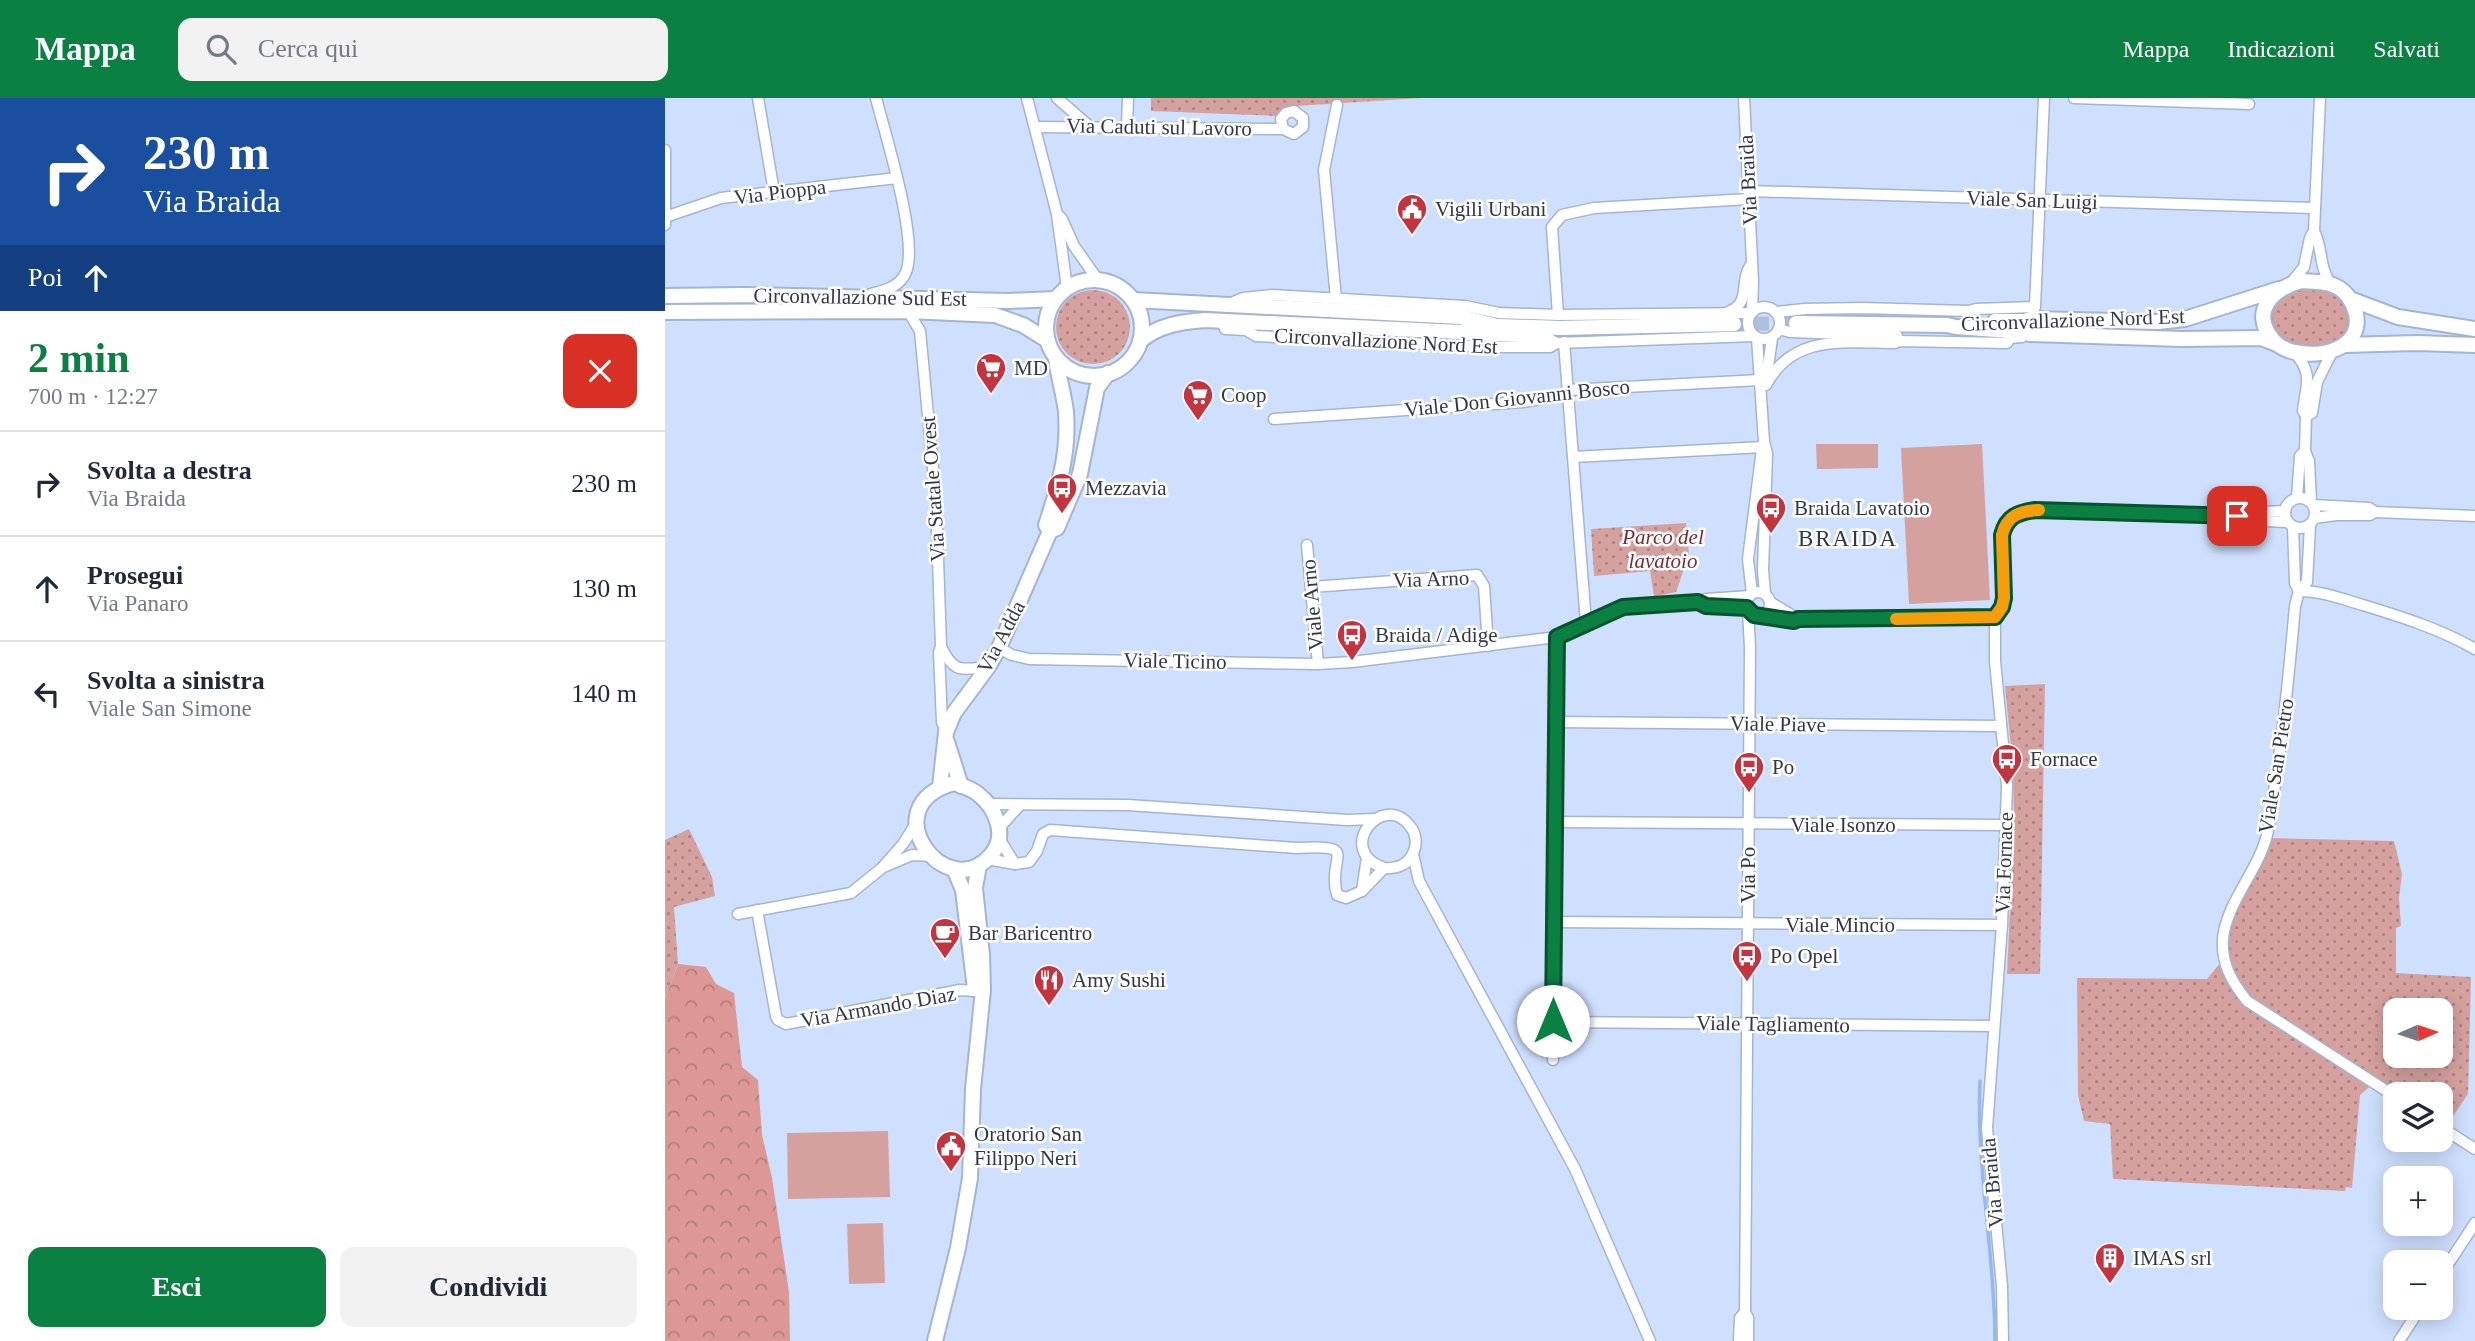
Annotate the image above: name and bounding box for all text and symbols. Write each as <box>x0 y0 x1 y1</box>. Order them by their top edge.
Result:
search box <box>178 18 668 81</box>
icon: search <box>202 30 240 68</box>
text: Mappa <box>35 31 136 67</box>
text: Cerca qui <box>258 34 358 63</box>
text: Mappa <box>2123 36 2189 62</box>
text: Indicazioni <box>2227 36 2335 62</box>
text: Salvati <box>2373 36 2440 62</box>
street label: Via Caduti sul Lavoro <box>1066 113 1252 141</box>
text: 230 m <box>143 125 270 180</box>
icon: right <box>28 126 119 217</box>
street label: Via Braida <box>1734 134 1762 226</box>
street label: Via Pioppa <box>733 174 828 210</box>
text: Via Braida <box>143 183 281 219</box>
street label: Viale San Luigi <box>1966 186 2098 214</box>
public building icon: Vigili Urbani <box>1395 192 1429 236</box>
place label: Vigili Urbani <box>1435 197 1546 221</box>
icon: ahead <box>77 259 115 297</box>
text: Poi <box>28 263 63 292</box>
street label: Circonvallazione Sud Est <box>753 283 967 311</box>
street label: Circonvallazione Nord Est <box>1961 304 2185 336</box>
street label: Circonvallazione Nord Est <box>1274 323 1499 359</box>
button: close <box>563 334 637 408</box>
text: 2 min <box>28 335 130 381</box>
supermarket icon: MD <box>974 351 1008 395</box>
place label: MD <box>1014 356 1048 380</box>
street label: Viale Don Giovanni Bosco <box>1403 374 1631 422</box>
supermarket icon: Coop <box>1181 378 1215 422</box>
place label: Coop <box>1221 383 1267 407</box>
text: 700 m · 12:27 <box>28 384 158 409</box>
street label: Via Statale Ovest <box>916 415 950 563</box>
text: Svolta a destra <box>87 456 252 485</box>
icon: right <box>28 465 66 503</box>
text: 230 m <box>571 469 637 498</box>
bus stop icon: Mezzavia <box>1045 471 1079 515</box>
place label: Mezzavia <box>1085 476 1167 500</box>
text: Via Braida <box>87 486 186 511</box>
pin <box>2207 486 2267 546</box>
bus stop icon: Braida Lavatoio <box>1754 491 1788 535</box>
place label: Braida Lavatoio <box>1794 496 1930 520</box>
icon: arrive <box>2218 497 2256 535</box>
park label: Parco del lavatoio <box>1621 525 1704 573</box>
district label: BRAIDA <box>1798 526 1898 551</box>
street label: Viale Arno <box>1296 558 1328 652</box>
text: Prosegui <box>87 561 183 590</box>
street label: Via Arno <box>1392 566 1470 592</box>
icon: ahead <box>28 570 66 608</box>
text: 130 m <box>571 574 637 603</box>
text: Via Panaro <box>87 591 188 616</box>
street label: Via Adda <box>972 596 1030 677</box>
bus stop icon: Braida / Adige <box>1335 618 1369 662</box>
place label: Braida / Adige <box>1375 623 1497 647</box>
street label: Viale Ticino <box>1123 648 1227 674</box>
text: Svolta a sinistra <box>87 666 265 695</box>
icon: left <box>28 675 66 713</box>
text: 140 m <box>571 679 637 708</box>
text: Viale San Simone <box>87 696 252 721</box>
street label: Viale San Pietro <box>2253 697 2299 835</box>
street label: Viale Piave <box>1730 711 1826 737</box>
bus stop icon: Fornace <box>1990 742 2024 786</box>
place label: Fornace <box>2030 747 2098 771</box>
bus stop icon: Po <box>1732 750 1766 794</box>
place label: Po <box>1772 755 1794 779</box>
street label: Via Fornace <box>1990 812 2018 914</box>
street label: Viale Isonzo <box>1790 813 1896 837</box>
street label: Via Po <box>1736 847 1760 903</box>
street label: Viale Mincio <box>1785 913 1895 937</box>
cafe icon: Bar Baricentro <box>928 916 962 960</box>
place label: Bar Baricentro <box>968 921 1092 945</box>
bus stop icon: Po Opel <box>1730 939 1764 983</box>
place label: Po Opel <box>1770 944 1838 968</box>
restaurant icon: Amy Sushi <box>1032 963 1066 1007</box>
place label: Amy Sushi <box>1072 968 1166 992</box>
street label: Via Armando Diaz <box>798 982 958 1032</box>
position arrow <box>1516 984 1590 1058</box>
north arrow <box>2383 998 2453 1068</box>
map controls <box>2383 998 2453 1320</box>
street label: Viale Tagliamento <box>1696 1011 1850 1037</box>
button: layers <box>2383 1082 2453 1152</box>
place label: Oratorio San Filippo Neri <box>974 1122 1082 1170</box>
public building icon: Oratorio San Filippo Neri <box>934 1129 968 1173</box>
street label: Via Braida <box>1976 1136 2008 1229</box>
button: + <box>2383 1166 2453 1236</box>
building icon: IMAS srl <box>2093 1241 2127 1285</box>
place label: IMAS srl <box>2133 1246 2212 1270</box>
button: Esci <box>28 1247 326 1327</box>
button: Condividi <box>340 1247 637 1327</box>
button: − <box>2383 1250 2453 1320</box>

